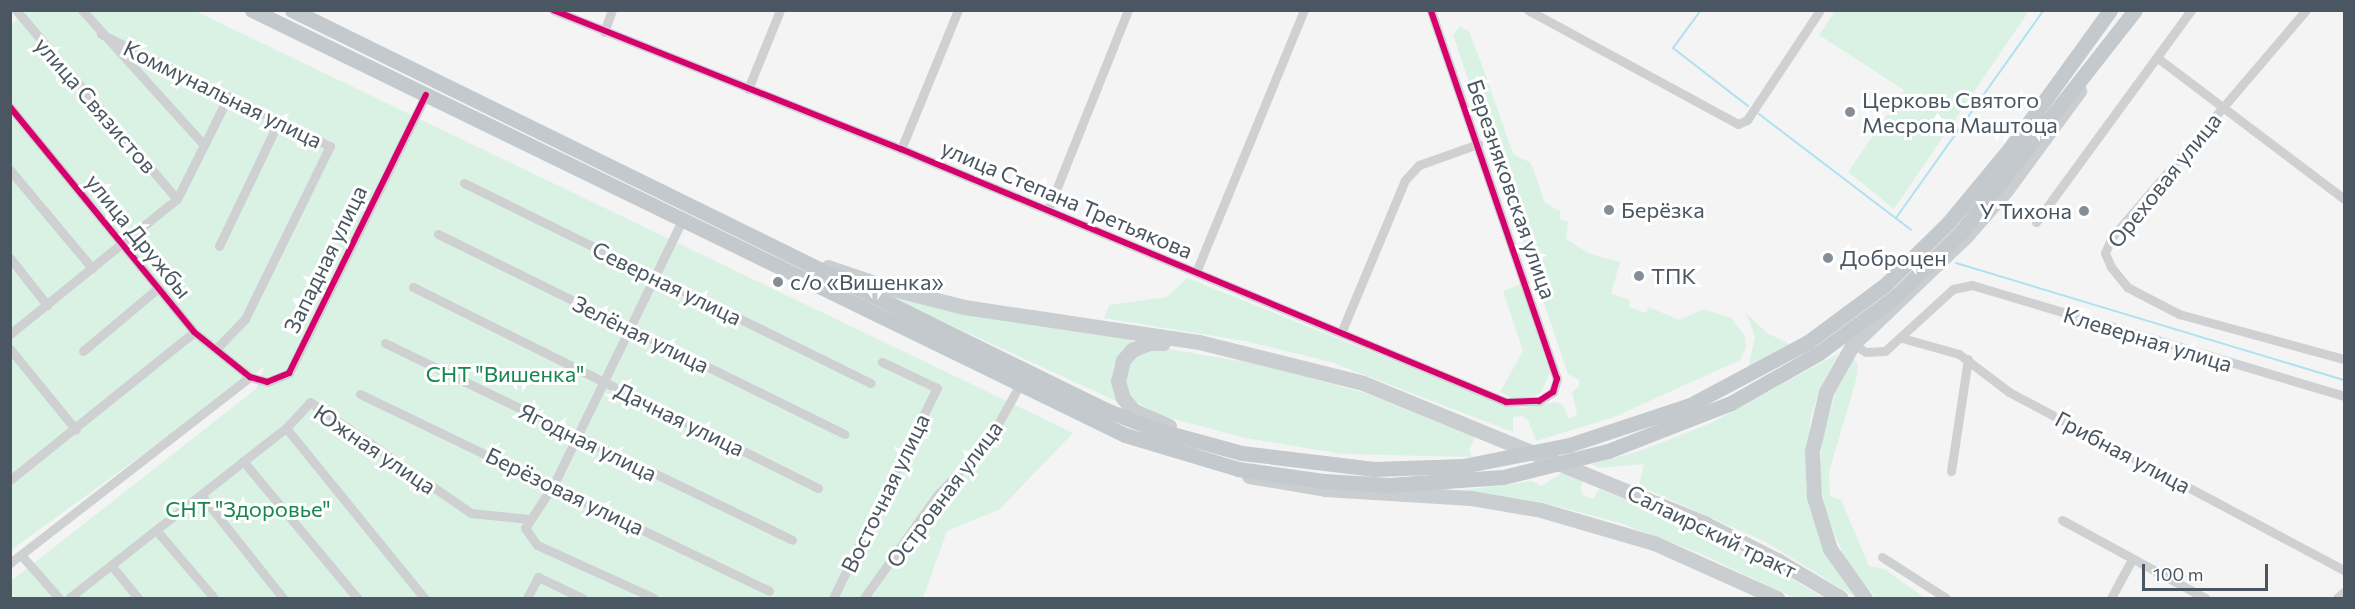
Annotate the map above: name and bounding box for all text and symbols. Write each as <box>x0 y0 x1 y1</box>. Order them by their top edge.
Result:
street label: улица Связистов <box>30 31 162 179</box>
street label: Коммунальная улица <box>119 34 327 154</box>
street label: Березняковская улица <box>1462 76 1562 302</box>
place label: Церковь Святого Месропа Маштоца <box>1862 86 2058 138</box>
marker: Церковь Святого Месропа Маштоца <box>1843 105 1857 119</box>
street label: Ореховая улица <box>2102 107 2226 253</box>
street label: улица Степана Третьякова <box>937 134 1197 264</box>
street label: улица Дружбы <box>81 169 197 303</box>
street label: Западная улица <box>278 181 372 337</box>
place label: Берёзка <box>1621 197 1705 223</box>
place label: У Тихона <box>1980 198 2072 224</box>
marker: Берёзка <box>1602 203 1616 217</box>
marker: У Тихона <box>2077 204 2091 218</box>
street label: Северная улица <box>588 235 746 331</box>
place label: Доброцен <box>1840 245 1947 271</box>
marker: Доброцен <box>1821 251 1835 265</box>
place label: ТПК <box>1651 263 1696 289</box>
place label: с/о «Вишенка» <box>790 269 944 295</box>
marker: ТПК <box>1632 269 1646 283</box>
marker: с/о «Вишенка» <box>771 275 785 289</box>
street label: Зелёная улица <box>569 290 713 378</box>
street label: Клеверная улица <box>2060 301 2236 377</box>
park label: СНТ "Вишенка" <box>426 361 584 387</box>
street label: Дачная улица <box>611 376 749 462</box>
street label: Ягодная улица <box>515 397 661 487</box>
street label: Южная улица <box>309 399 441 499</box>
street label: Грибная улица <box>2051 405 2195 499</box>
street label: Восточная улица <box>835 409 935 577</box>
street label: Островная улица <box>880 415 1008 573</box>
street label: Берёзовая улица <box>482 441 648 541</box>
street label: Салаирский тракт <box>1623 479 1801 583</box>
park label: СНТ "Здоровье" <box>165 496 331 522</box>
scale bar <box>2145 552 2271 590</box>
text: 100 m <box>2153 563 2203 585</box>

